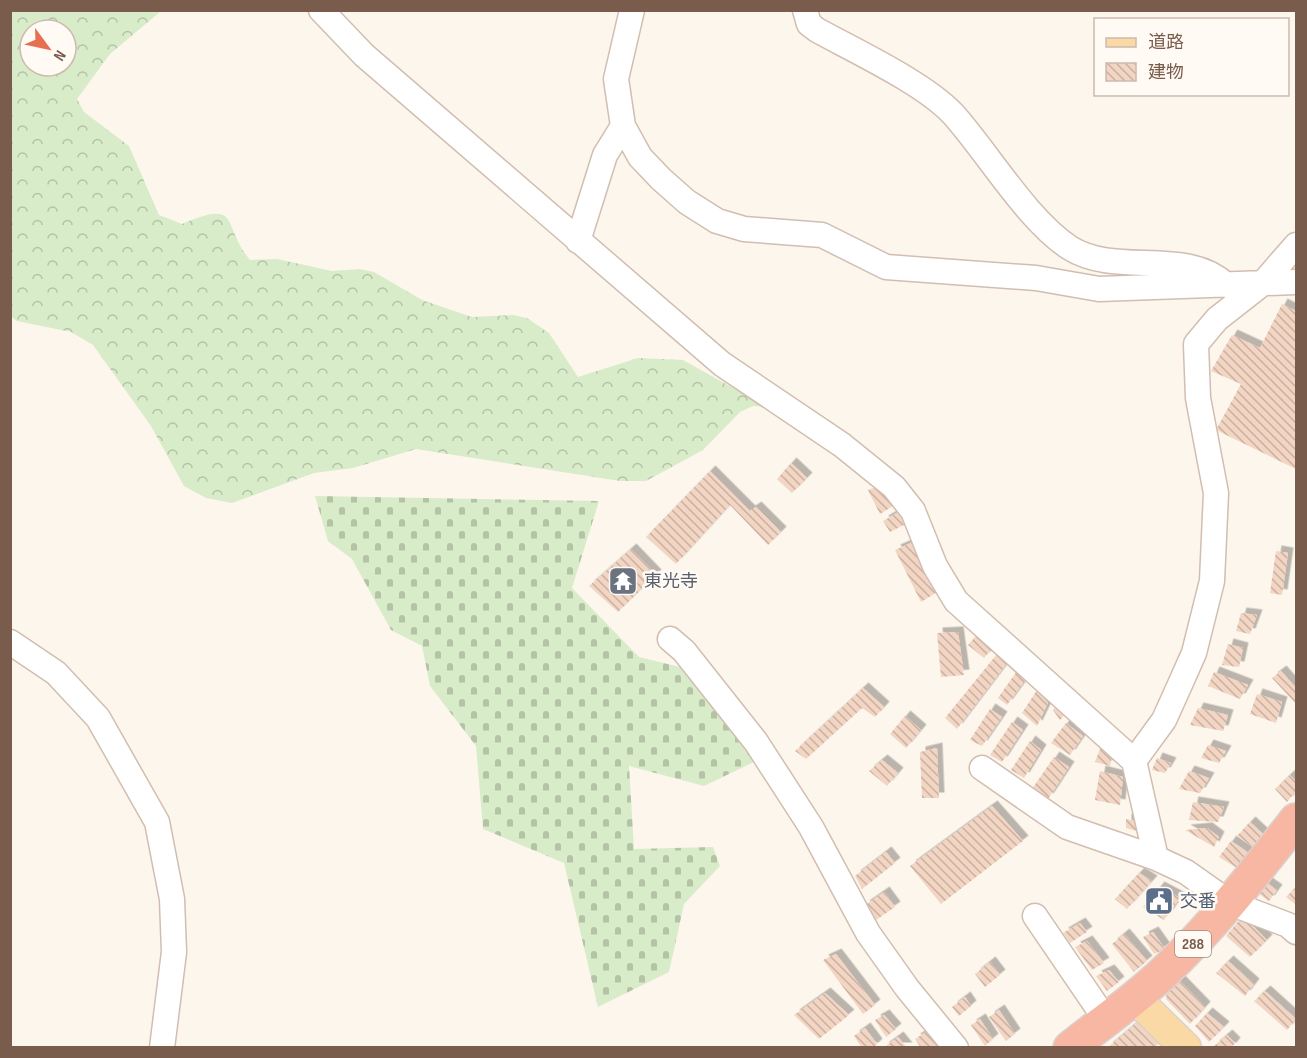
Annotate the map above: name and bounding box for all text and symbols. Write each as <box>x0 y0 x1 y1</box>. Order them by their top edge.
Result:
north arrow <box>18 18 78 78</box>
legend <box>1094 18 1289 96</box>
text: 道路 <box>1148 32 1184 53</box>
text: N <box>49 47 70 64</box>
text: 建物 <box>1148 62 1184 83</box>
temple icon: 東光寺 <box>607 565 639 597</box>
place label: 東光寺 <box>644 571 698 592</box>
public building icon: 交番 <box>1143 885 1175 917</box>
place label: 交番 <box>1180 891 1216 912</box>
road number: 288 <box>1175 931 1211 957</box>

